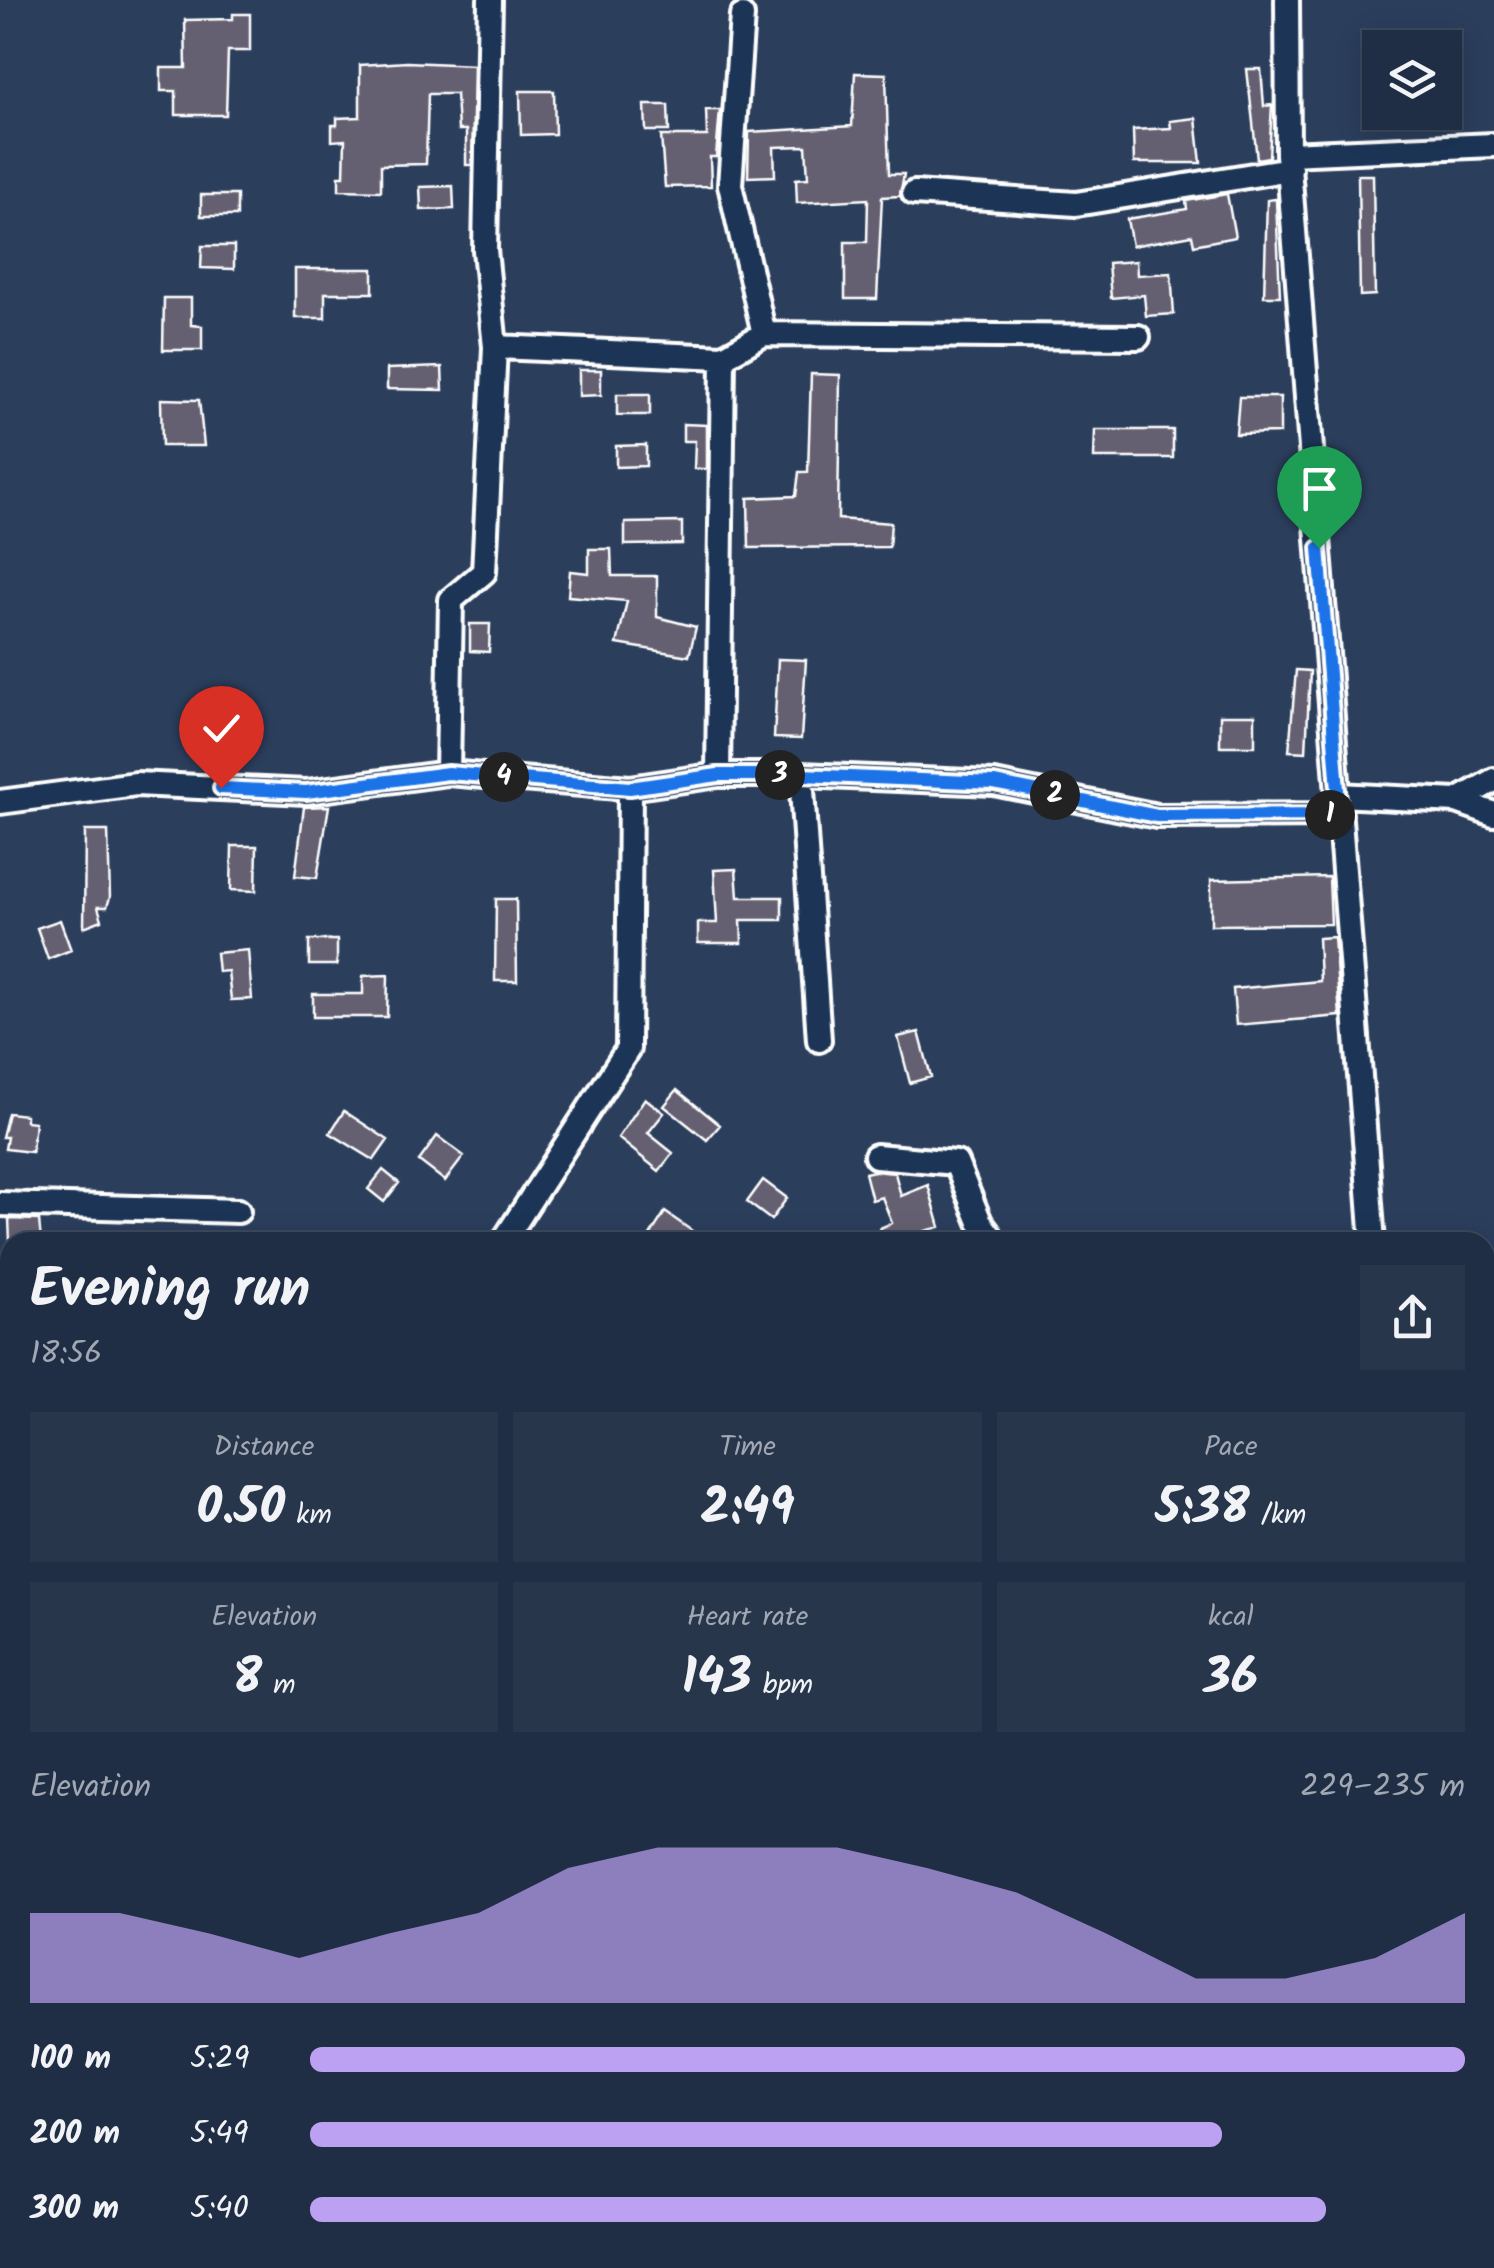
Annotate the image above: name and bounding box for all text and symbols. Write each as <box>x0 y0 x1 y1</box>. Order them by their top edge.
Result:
map controls <box>1362 30 1462 130</box>
button: layers <box>1362 30 1462 130</box>
pin <box>1277 446 1362 549</box>
icon: arrive <box>1292 461 1347 516</box>
pin <box>179 686 264 789</box>
icon: check <box>194 701 249 756</box>
pin: 3 <box>755 750 805 800</box>
pin: 4 <box>479 752 529 802</box>
text: 3 <box>772 752 788 797</box>
text: 4 <box>496 754 512 799</box>
pin: 2 <box>1030 770 1080 820</box>
text: 2 <box>1047 772 1063 817</box>
pin: 1 <box>1305 790 1355 840</box>
text: 1 <box>1326 792 1334 837</box>
text: Evening run <box>30 1248 310 1335</box>
button: share <box>1360 1265 1465 1370</box>
text: 18:56 <box>30 1329 102 1380</box>
text: Distance <box>214 1425 314 1470</box>
text: Time <box>719 1425 776 1470</box>
text: Pace <box>1204 1425 1258 1470</box>
text: 0.50 <box>197 1470 285 1550</box>
text: 2:49 <box>700 1470 794 1550</box>
text: 5:38 <box>1155 1470 1250 1550</box>
text: km <box>285 1493 332 1538</box>
text: /km <box>1250 1493 1306 1538</box>
text: Elevation <box>211 1595 317 1640</box>
text: Heart rate <box>687 1595 808 1640</box>
text: kcal <box>1208 1595 1254 1640</box>
text: 8 <box>233 1640 262 1720</box>
text: 143 <box>682 1640 752 1720</box>
text: 36 <box>1204 1640 1258 1720</box>
text: m <box>262 1663 296 1708</box>
text: bpm <box>752 1663 813 1708</box>
text: Elevation <box>30 1762 151 1813</box>
text: 229–235 m <box>1300 1762 1465 1813</box>
text: 100 m <box>30 2034 111 2085</box>
text: 5:29 <box>190 2034 249 2085</box>
text: 200 m <box>30 2109 120 2160</box>
text: 5:49 <box>190 2109 248 2160</box>
text: 300 m <box>30 2184 119 2235</box>
text: 5:40 <box>190 2184 249 2235</box>

